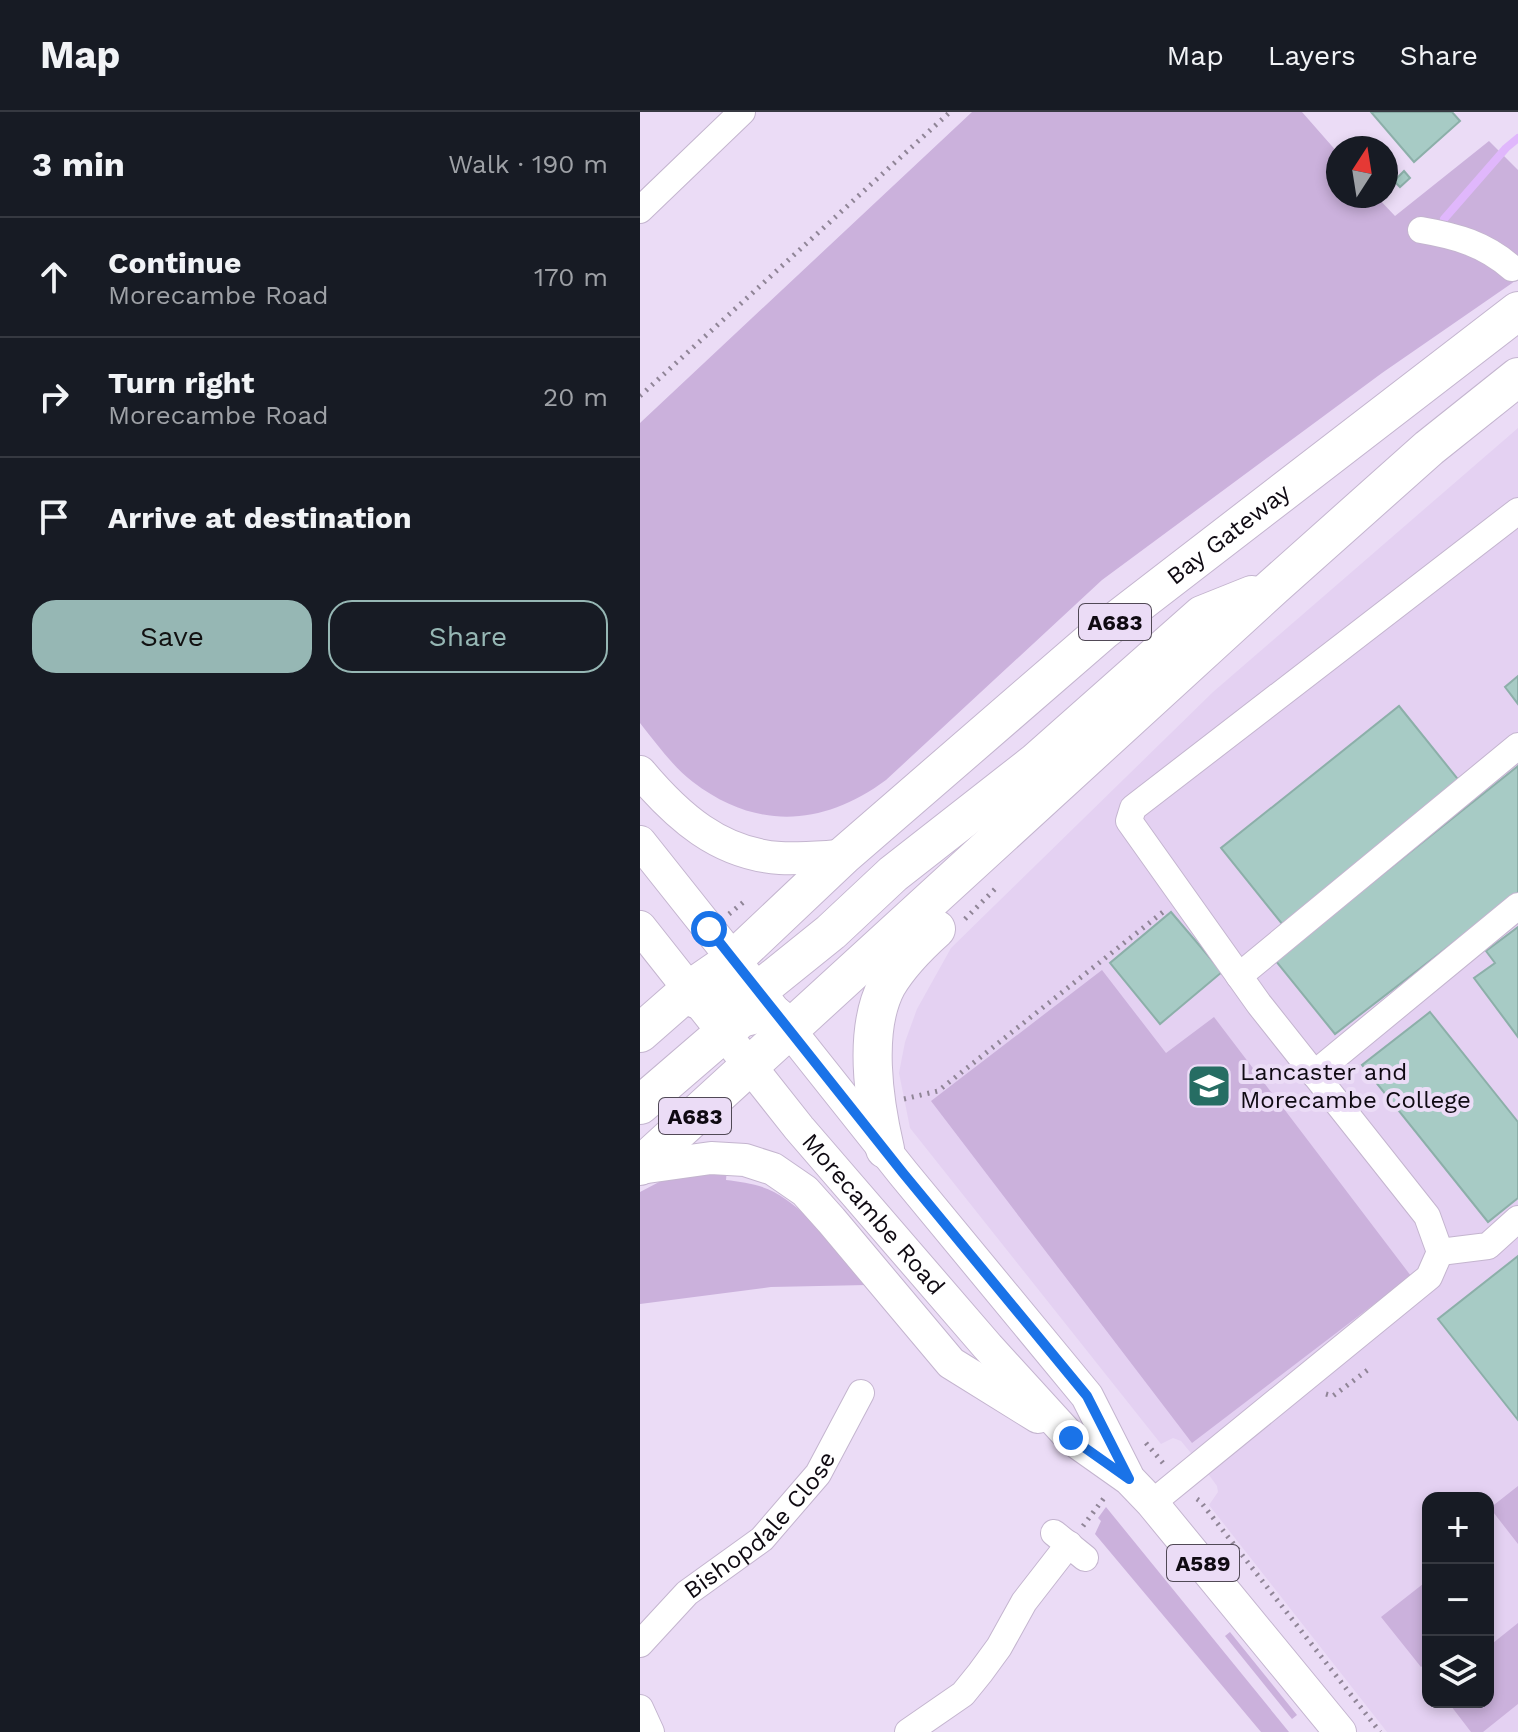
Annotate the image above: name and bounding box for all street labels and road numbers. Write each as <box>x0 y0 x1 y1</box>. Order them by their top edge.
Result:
street label: Bay Gateway <box>1161 478 1296 590</box>
road number: A683 <box>1079 604 1151 640</box>
road number: A683 <box>659 1098 731 1134</box>
street label: Morecambe Road <box>796 1128 950 1300</box>
street label: Bishopdale Close <box>679 1447 841 1605</box>
road number: A589 <box>1167 1545 1239 1581</box>

